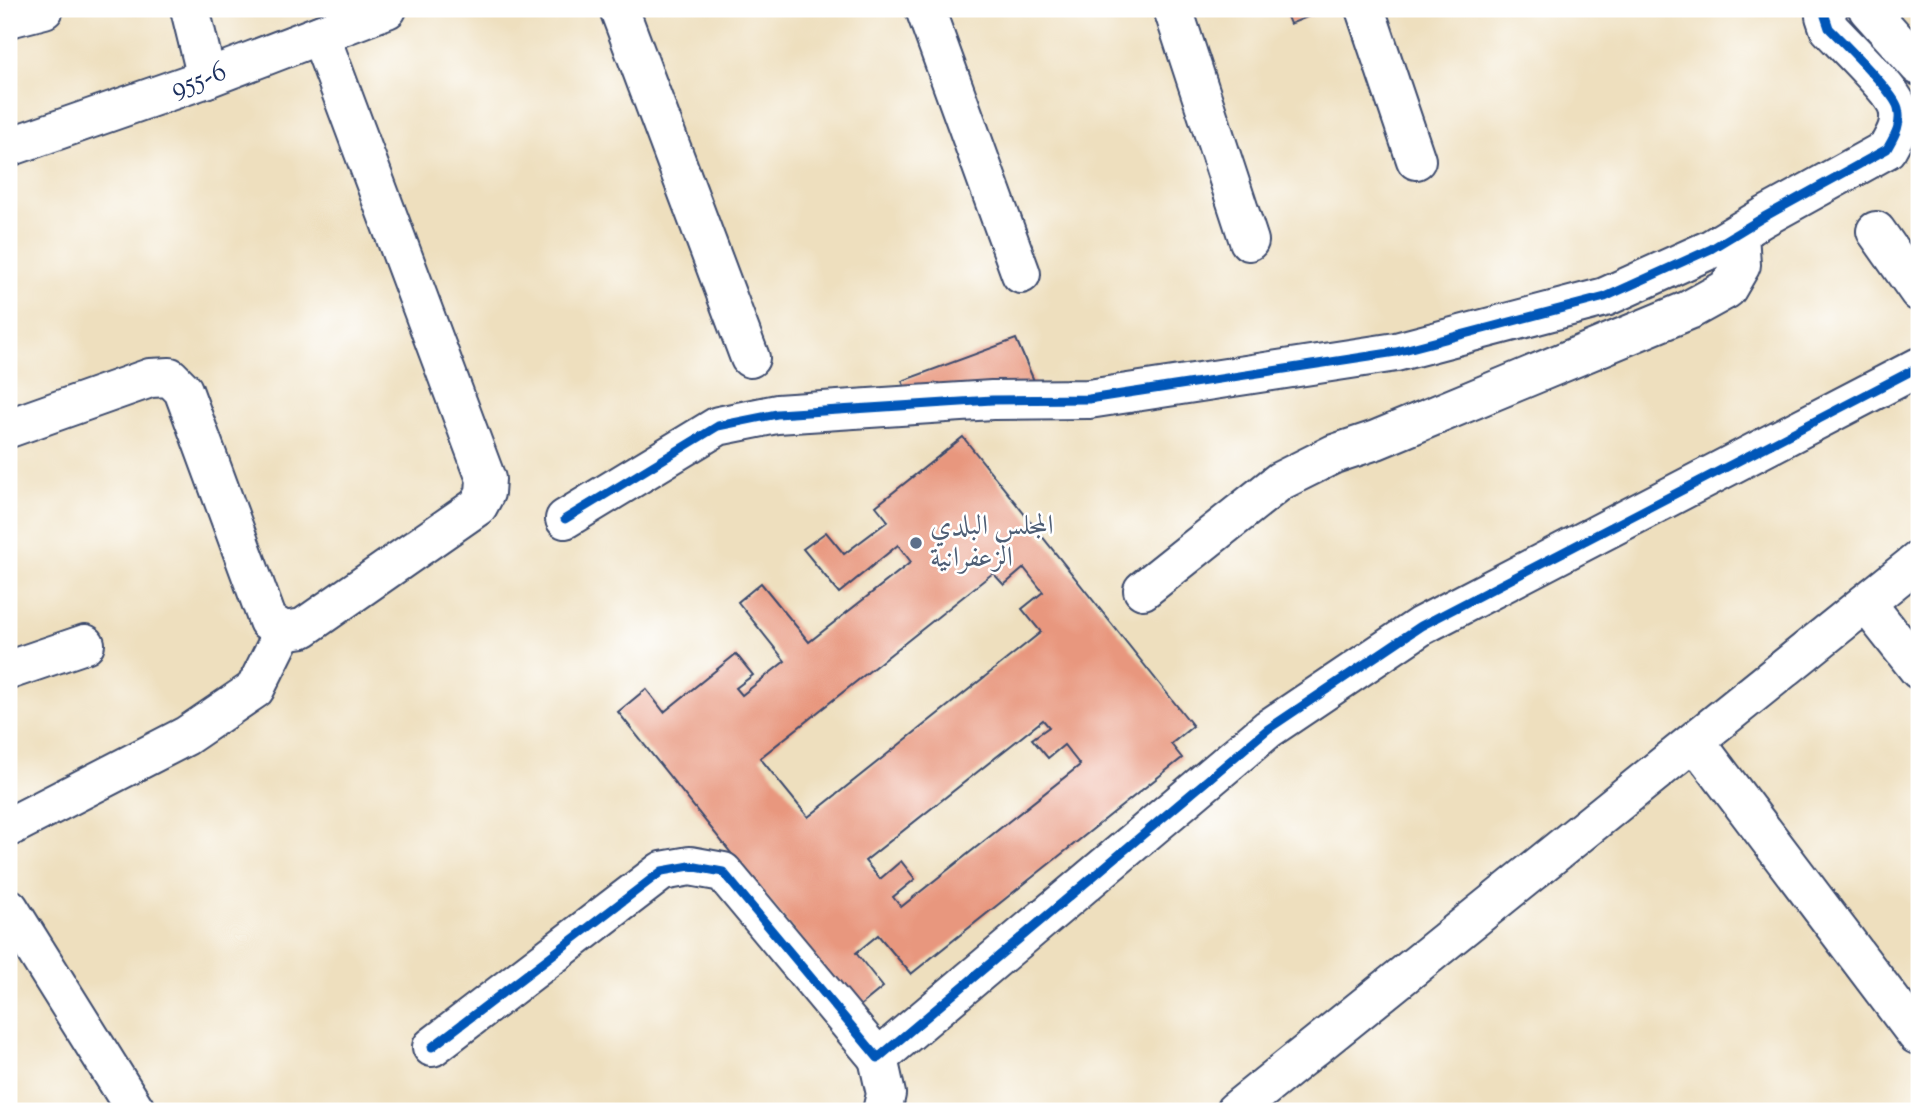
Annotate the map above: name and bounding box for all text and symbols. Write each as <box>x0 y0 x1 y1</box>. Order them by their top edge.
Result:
street label: 955-6 <box>165 52 233 109</box>
place label: المجلس البلدي الزعفرانية <box>930 507 1054 579</box>
marker: المجلس البلدي الزعفرانية <box>908 535 924 551</box>

